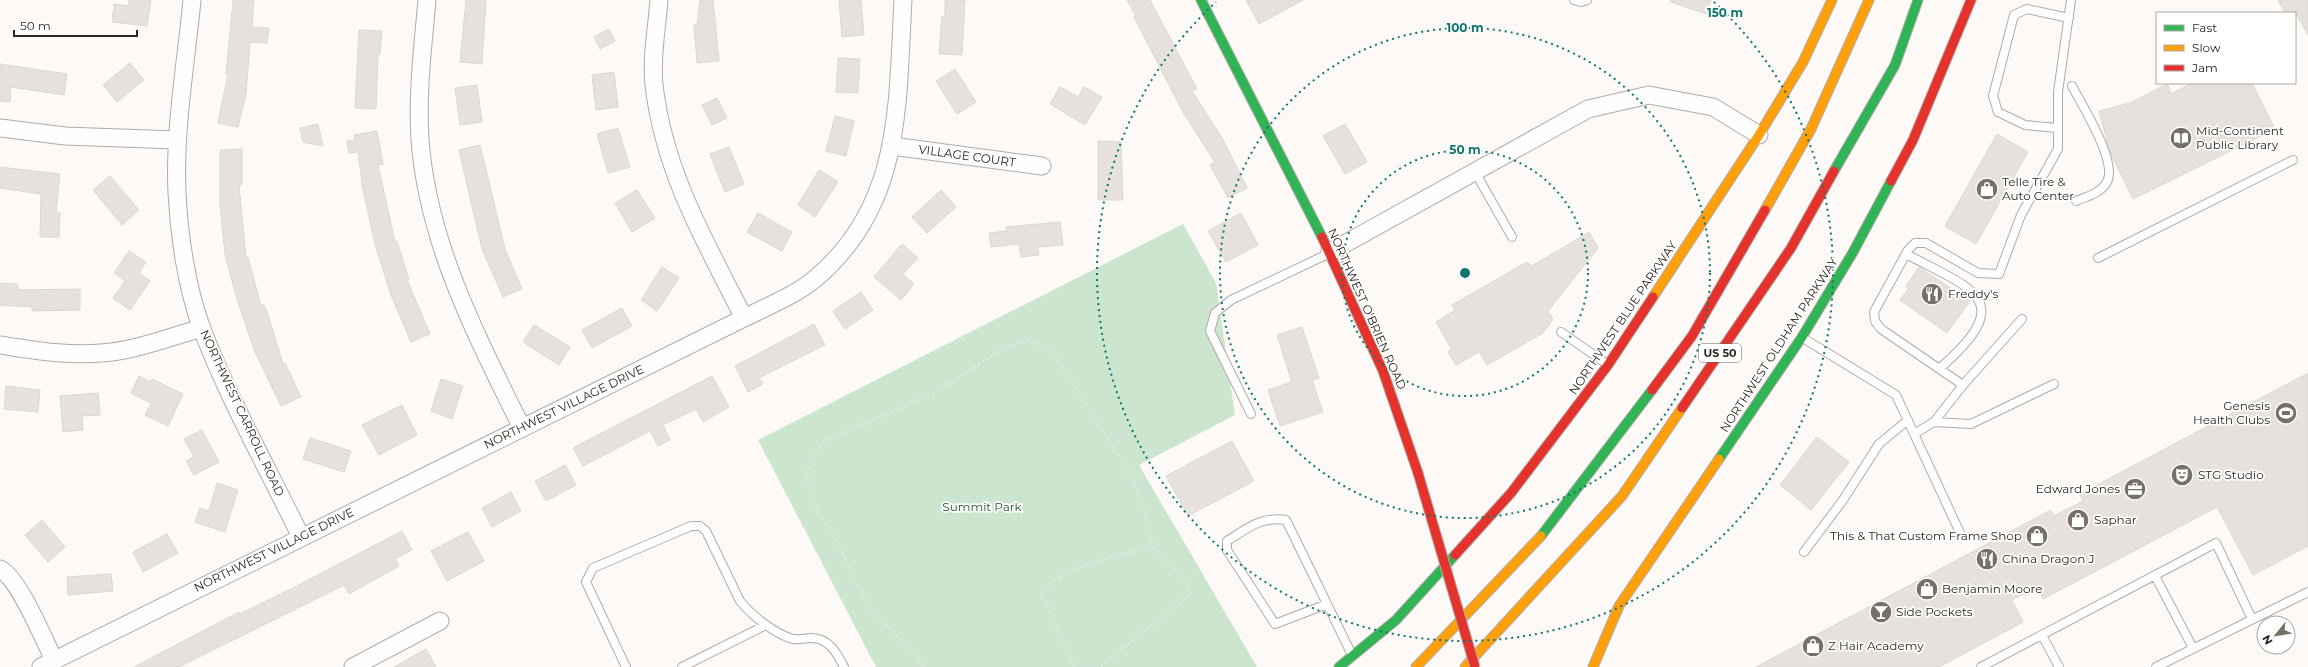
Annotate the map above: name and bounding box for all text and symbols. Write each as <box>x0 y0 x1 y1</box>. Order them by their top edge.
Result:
text: 150 m <box>1707 5 1743 20</box>
scale bar <box>14 12 137 38</box>
legend <box>2156 12 2296 84</box>
text: 50 m <box>20 18 51 33</box>
text: 100 m <box>1447 20 1483 35</box>
text: Fast <box>2192 20 2217 35</box>
text: Slow <box>2192 40 2221 55</box>
text: Jam <box>2191 60 2218 75</box>
place label: Mid-Continent Public Library <box>2196 123 2284 152</box>
library icon: Mid-Continent Public Library <box>2168 125 2194 151</box>
street label: VILLAGE COURT <box>918 141 1017 170</box>
text: 50 m <box>1449 142 1481 157</box>
place label: Telle Tire & Auto Center <box>2002 174 2074 203</box>
shop icon: Telle Tire & Auto Center <box>1974 176 2000 202</box>
street label: NORTHWEST O'BRIEN ROAD <box>1325 226 1410 392</box>
street label: NORTHWEST BLUE PARKWAY <box>1565 238 1680 397</box>
street label: NORTHWEST OLDHAM PARKWAY <box>1716 254 1841 435</box>
centre of rings <box>1458 266 1472 280</box>
restaurant icon: Freddy's <box>1919 281 1945 307</box>
place label: Freddy's <box>1948 286 1999 301</box>
street label: NORTHWEST CARROLL ROAD <box>197 327 288 499</box>
road number: US 50 <box>1699 344 1741 362</box>
street label: NORTHWEST VILLAGE DRIVE <box>481 361 646 452</box>
place label: Genesis Health Clubs <box>2193 398 2270 427</box>
sports icon: Genesis Health Clubs <box>2273 400 2299 426</box>
theatre icon: STG Studio <box>2169 462 2195 488</box>
place label: STG Studio <box>2198 467 2264 482</box>
office icon: Edward Jones <box>2122 476 2148 502</box>
place label: Edward Jones <box>2036 481 2120 496</box>
park label: Summit Park <box>942 499 1023 514</box>
street label: NORTHWEST VILLAGE DRIVE <box>191 504 356 595</box>
shop icon: Saphar <box>2065 507 2091 533</box>
place label: Saphar <box>2094 512 2137 527</box>
shop icon: This & That Custom Frame Shop <box>2024 523 2050 549</box>
place label: This & That Custom Frame Shop <box>1830 528 2022 543</box>
restaurant icon: China Dragon J <box>1974 546 2000 572</box>
place label: China Dragon J <box>2002 551 2095 566</box>
shop icon: Benjamin Moore <box>1914 576 1940 602</box>
place label: Benjamin Moore <box>1942 581 2042 596</box>
bar icon: Side Pockets <box>1868 599 1894 625</box>
place label: Side Pockets <box>1896 604 1973 619</box>
north arrow <box>2256 615 2296 655</box>
shop icon: Z Hair Academy <box>1800 633 1826 659</box>
text: N <box>2259 633 2276 647</box>
place label: Z Hair Academy <box>1828 638 1924 653</box>

